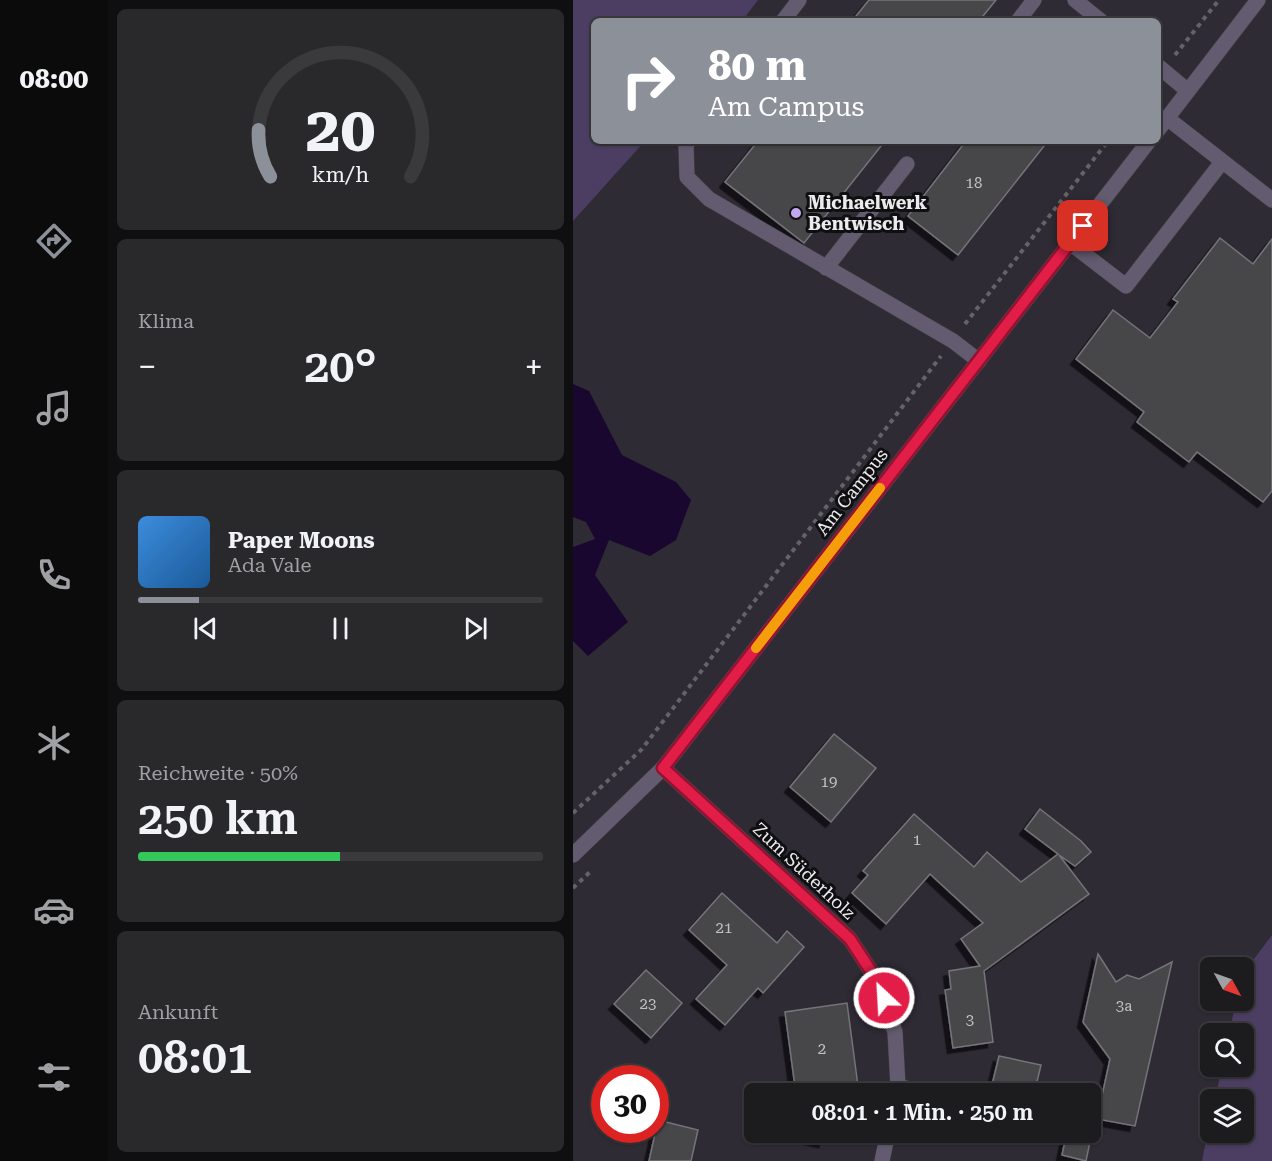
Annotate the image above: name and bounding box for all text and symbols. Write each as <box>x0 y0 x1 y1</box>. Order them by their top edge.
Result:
text: 80 m <box>708 41 806 90</box>
icon: right <box>609 42 687 120</box>
text: 08:00 <box>20 63 88 95</box>
text: Am Campus <box>708 91 864 123</box>
text: 20 <box>306 93 375 166</box>
text: km/h <box>312 162 369 187</box>
house number: 18 <box>966 174 982 192</box>
place label: Michaelwerk Bentwisch <box>808 192 927 234</box>
pin <box>1057 200 1108 251</box>
marker: Michaelwerk Bentwisch <box>789 206 803 220</box>
icon: arrive <box>1066 209 1099 242</box>
icon: directions <box>33 220 75 262</box>
text: Klima <box>138 309 194 333</box>
text: 20° <box>304 340 377 393</box>
text: − <box>138 347 156 386</box>
text: + <box>525 347 543 386</box>
icon: music <box>33 387 75 429</box>
street label: Am Campus <box>811 444 892 539</box>
text: Paper Moons <box>228 528 375 553</box>
text: Ada Vale <box>228 553 311 577</box>
icon: phone <box>33 554 75 596</box>
icon: previous <box>189 612 222 645</box>
icon: pause <box>324 612 357 645</box>
icon: next <box>459 612 492 645</box>
icon: climate <box>33 722 75 764</box>
text: Reichweite · 50% <box>138 761 298 785</box>
house number: 19 <box>821 773 837 791</box>
text: 250 km <box>138 792 298 845</box>
street label: Zum Süderholz <box>749 818 860 923</box>
house number: 1 <box>913 831 921 849</box>
icon: car <box>33 889 75 931</box>
house number: 21 <box>716 919 732 937</box>
north arrow <box>1200 957 1254 1011</box>
map controls <box>1200 957 1254 1143</box>
position arrow <box>852 966 916 1030</box>
house number: 23 <box>640 995 656 1013</box>
house number: 3a <box>1116 997 1132 1015</box>
text: Ankunft <box>138 1000 218 1024</box>
house number: 3 <box>966 1011 974 1029</box>
button: search <box>1200 1023 1254 1077</box>
text: 08:01 <box>138 1031 252 1084</box>
house number: 2 <box>818 1040 826 1058</box>
icon: filters <box>33 1056 75 1098</box>
speed limit sign: 30 <box>591 1065 669 1143</box>
button: layers <box>1200 1089 1254 1143</box>
text: 08:01 · 1 Min. · 250 m <box>812 1100 1033 1125</box>

